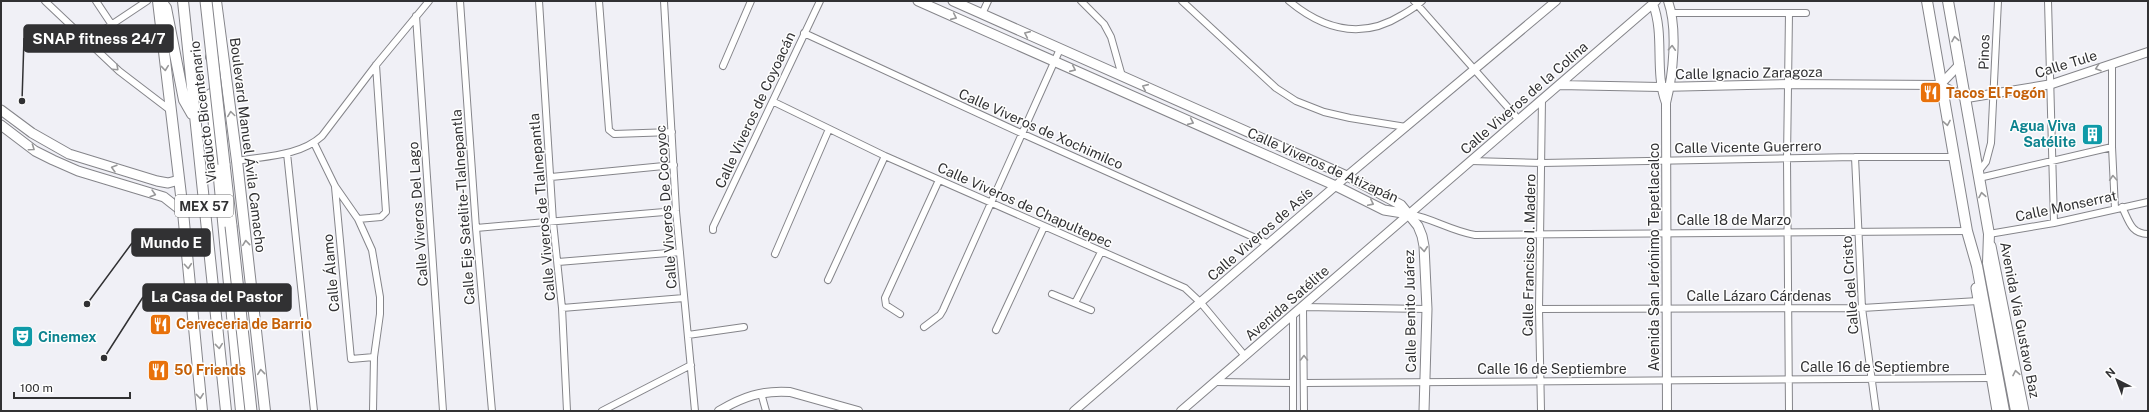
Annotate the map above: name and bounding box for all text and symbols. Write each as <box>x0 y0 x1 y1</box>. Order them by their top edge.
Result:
one-way arrow <box>949 12 957 20</box>
callout: SNAP fitness 24/7 <box>24 25 173 52</box>
street label: Calle Viveros de Coyoacán <box>712 29 798 191</box>
text: SNAP fitness 24/7 <box>32 30 166 47</box>
one-way arrow <box>1023 31 1031 39</box>
street label: Pinos <box>1975 34 1993 70</box>
street label: Boulevard Manuel Ávila Camacho <box>227 36 270 253</box>
one-way arrow <box>1952 36 1960 43</box>
street label: Calle Viveros de la Colina <box>1457 38 1591 158</box>
street label: Viaducto Bicentenario <box>186 40 220 184</box>
one-way arrow <box>1668 45 1677 51</box>
street label: Calle Tule <box>2033 47 2099 81</box>
one-way arrow <box>111 63 119 71</box>
street label: Calle Ignacio Zaragoza <box>1675 64 1823 82</box>
one-way arrow <box>2094 64 2101 72</box>
one-way arrow <box>161 65 170 71</box>
one-way arrow <box>1069 65 1076 73</box>
restaurant icon: Tacos El Fogón <box>1917 80 1943 106</box>
one-way arrow <box>1142 83 1149 91</box>
street label: Calle Viveros de Xochimilco <box>956 85 1126 173</box>
place label: Tacos El Fogón <box>1946 85 2046 101</box>
street label: Calle Eje Satelite-Tlalnepantla <box>448 109 478 305</box>
one-way arrow <box>227 111 236 117</box>
street label: Calle Viveros de Tlalnepantla <box>526 112 558 302</box>
one-way arrow <box>1187 117 1195 125</box>
place label: Agua Viva Satélite <box>2010 118 2076 150</box>
one-way arrow <box>1943 120 1951 126</box>
building icon: Agua Viva Satélite <box>2079 121 2105 147</box>
street label: Calle Viveros de Atizapán <box>1245 124 1401 206</box>
street label: Calle Viveros De Cocoyoc <box>652 125 680 289</box>
street label: Calle Vicente Guerrero <box>1674 138 1822 156</box>
street label: Calle Viveros Del Lago <box>405 141 431 287</box>
one-way arrow <box>28 143 35 150</box>
street label: Avenida San Jerónimo Tepetlacalco <box>1646 143 1662 371</box>
street label: Calle Viveros de Chapultepec <box>935 159 1115 251</box>
one-way arrow <box>111 165 117 173</box>
street label: Calle Francisco I. Madero <box>1520 173 1538 336</box>
one-way arrow <box>2109 175 2118 181</box>
street label: Calle Viveros de Asís <box>1204 184 1316 284</box>
street label: Calle Monserrat <box>2014 187 2118 225</box>
one-way arrow <box>150 189 157 198</box>
one-way arrow <box>1978 192 1987 198</box>
road number: MEX 57 <box>175 195 233 217</box>
one-way arrow <box>1367 199 1375 206</box>
street label: Calle 18 de Marzo <box>1677 212 1791 228</box>
callout: Mundo E <box>132 229 210 256</box>
street label: Calle Álamo <box>319 233 342 313</box>
text: Mundo E <box>140 234 202 251</box>
street label: Calle del Cristo <box>1839 235 1861 335</box>
one-way arrow <box>242 240 251 246</box>
street label: Avenida Via Gustavo Baz <box>1997 240 2043 400</box>
one-way arrow <box>1419 246 1428 252</box>
street label: Calle Benito Juárez <box>1401 249 1419 373</box>
street label: Avenida Satélite <box>1242 262 1332 344</box>
one-way arrow <box>183 263 192 269</box>
callout: La Casa del Pastor <box>143 284 291 311</box>
text: La Casa del Pastor <box>151 288 283 305</box>
street label: Calle Lázaro Cárdenas <box>1687 288 1831 304</box>
restaurant icon: Cerveceria de Barrio <box>148 311 174 337</box>
place label: Cerveceria de Barrio <box>176 316 312 332</box>
theatre icon: Cinemex <box>10 324 36 350</box>
place label: Cinemex <box>38 329 96 345</box>
one-way arrow <box>214 343 223 349</box>
one-way arrow <box>1299 355 1308 361</box>
restaurant icon: 50 Friends <box>145 357 171 383</box>
street label: Calle 16 de Septiembre <box>1800 359 1950 375</box>
north arrow <box>2097 360 2137 400</box>
street label: Calle 16 de Septiembre <box>1477 361 1627 377</box>
place label: 50 Friends <box>174 362 246 378</box>
text: N <box>2103 365 2118 380</box>
one-way arrow <box>257 369 266 375</box>
one-way arrow <box>2013 370 2021 376</box>
scale bar <box>14 374 130 400</box>
text: 100 m <box>20 381 53 395</box>
one-way arrow <box>196 393 205 399</box>

